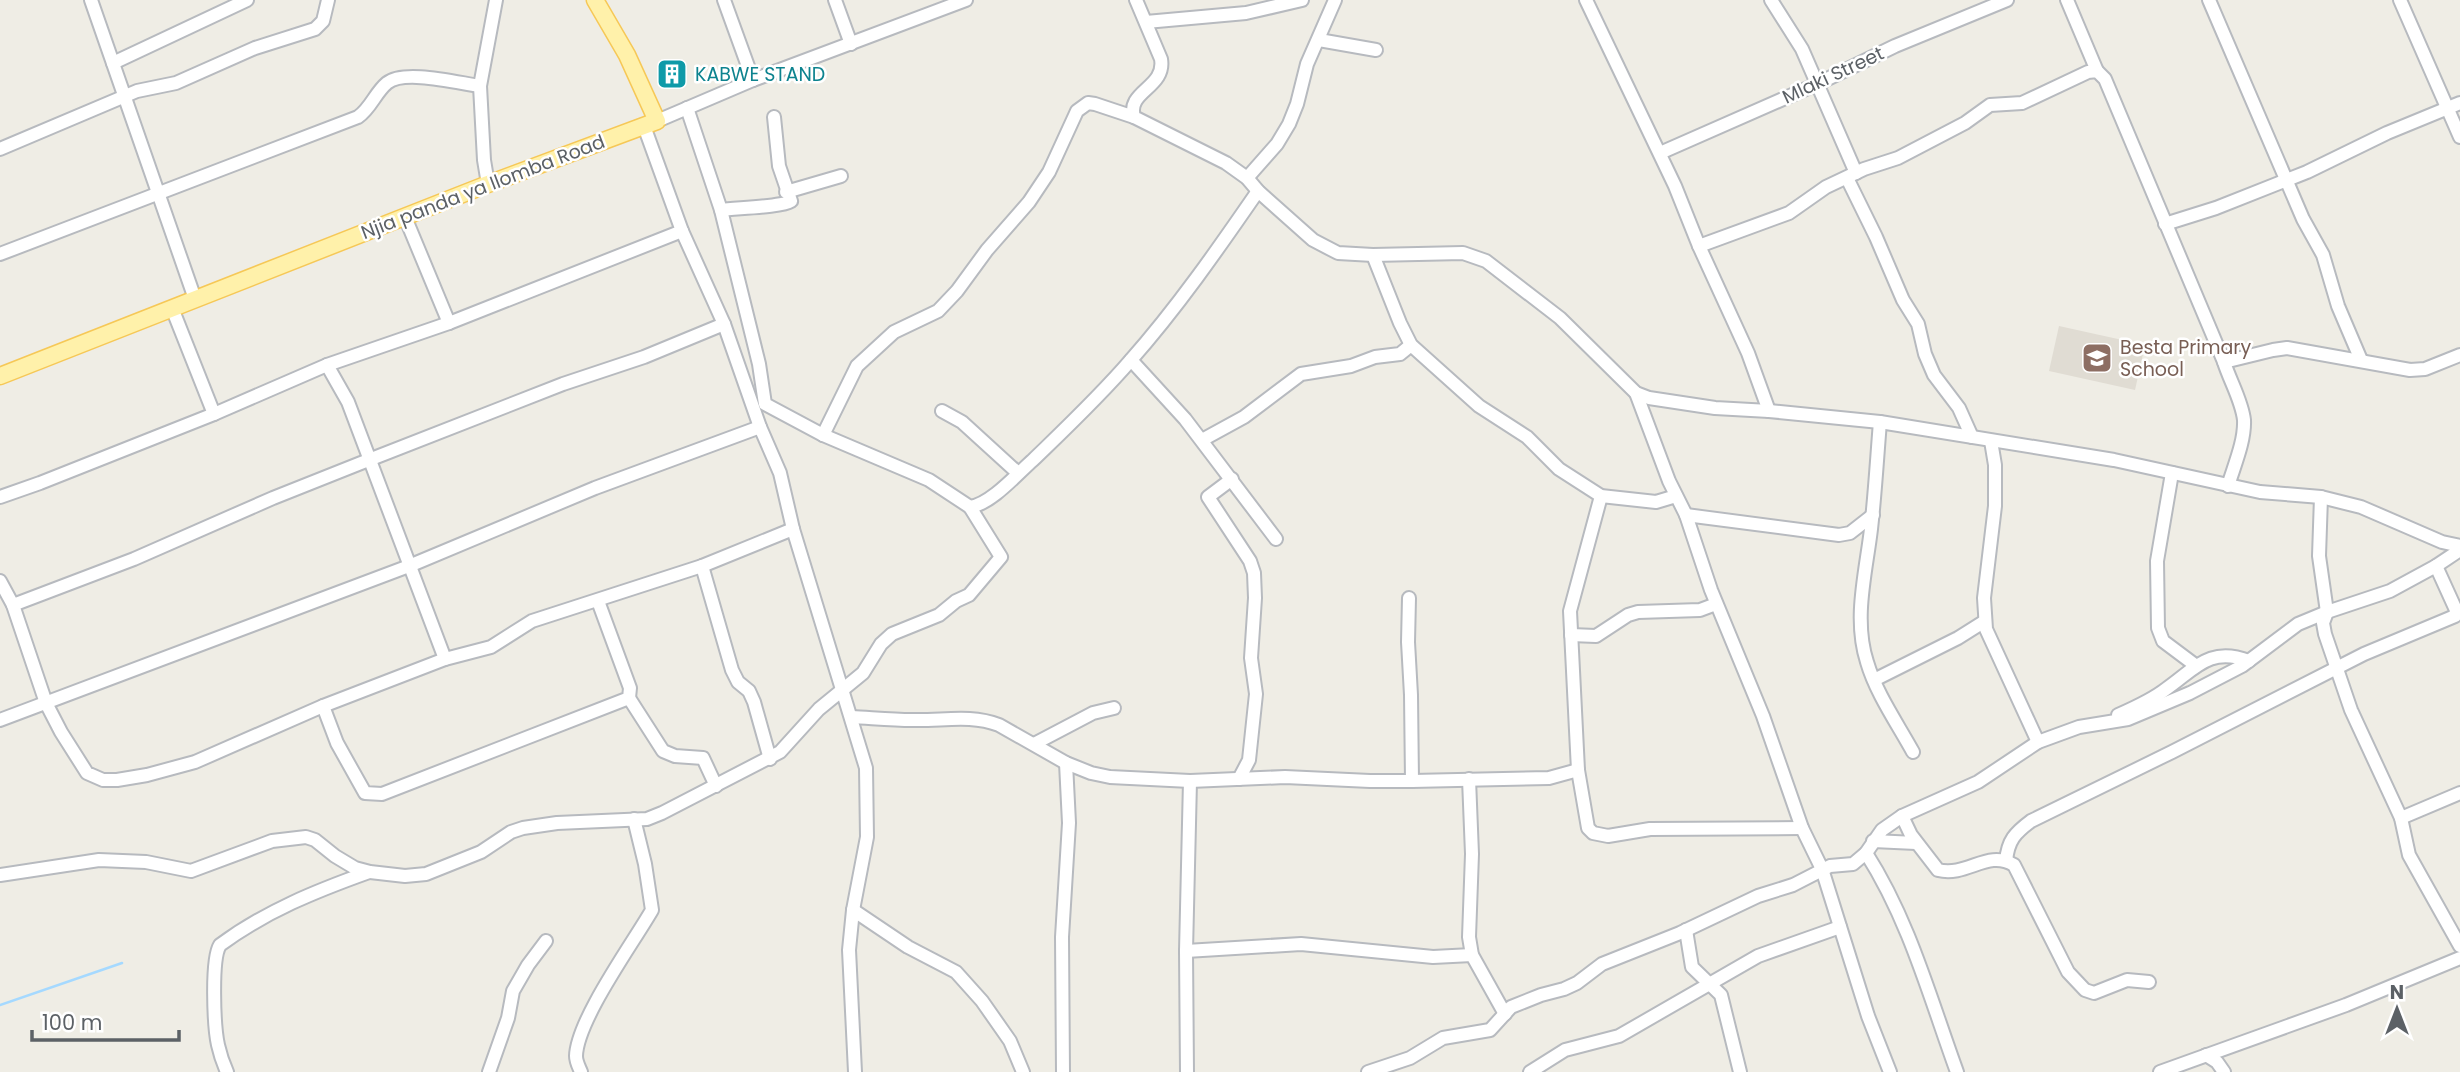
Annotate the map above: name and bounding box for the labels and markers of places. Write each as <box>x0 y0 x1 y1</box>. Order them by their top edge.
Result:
building icon: KABWE STAND <box>655 57 689 91</box>
place label: KABWE STAND <box>695 61 825 88</box>
place label: Besta Primary School <box>2120 334 2251 383</box>
school or university icon: Besta Primary School <box>2080 341 2114 375</box>

